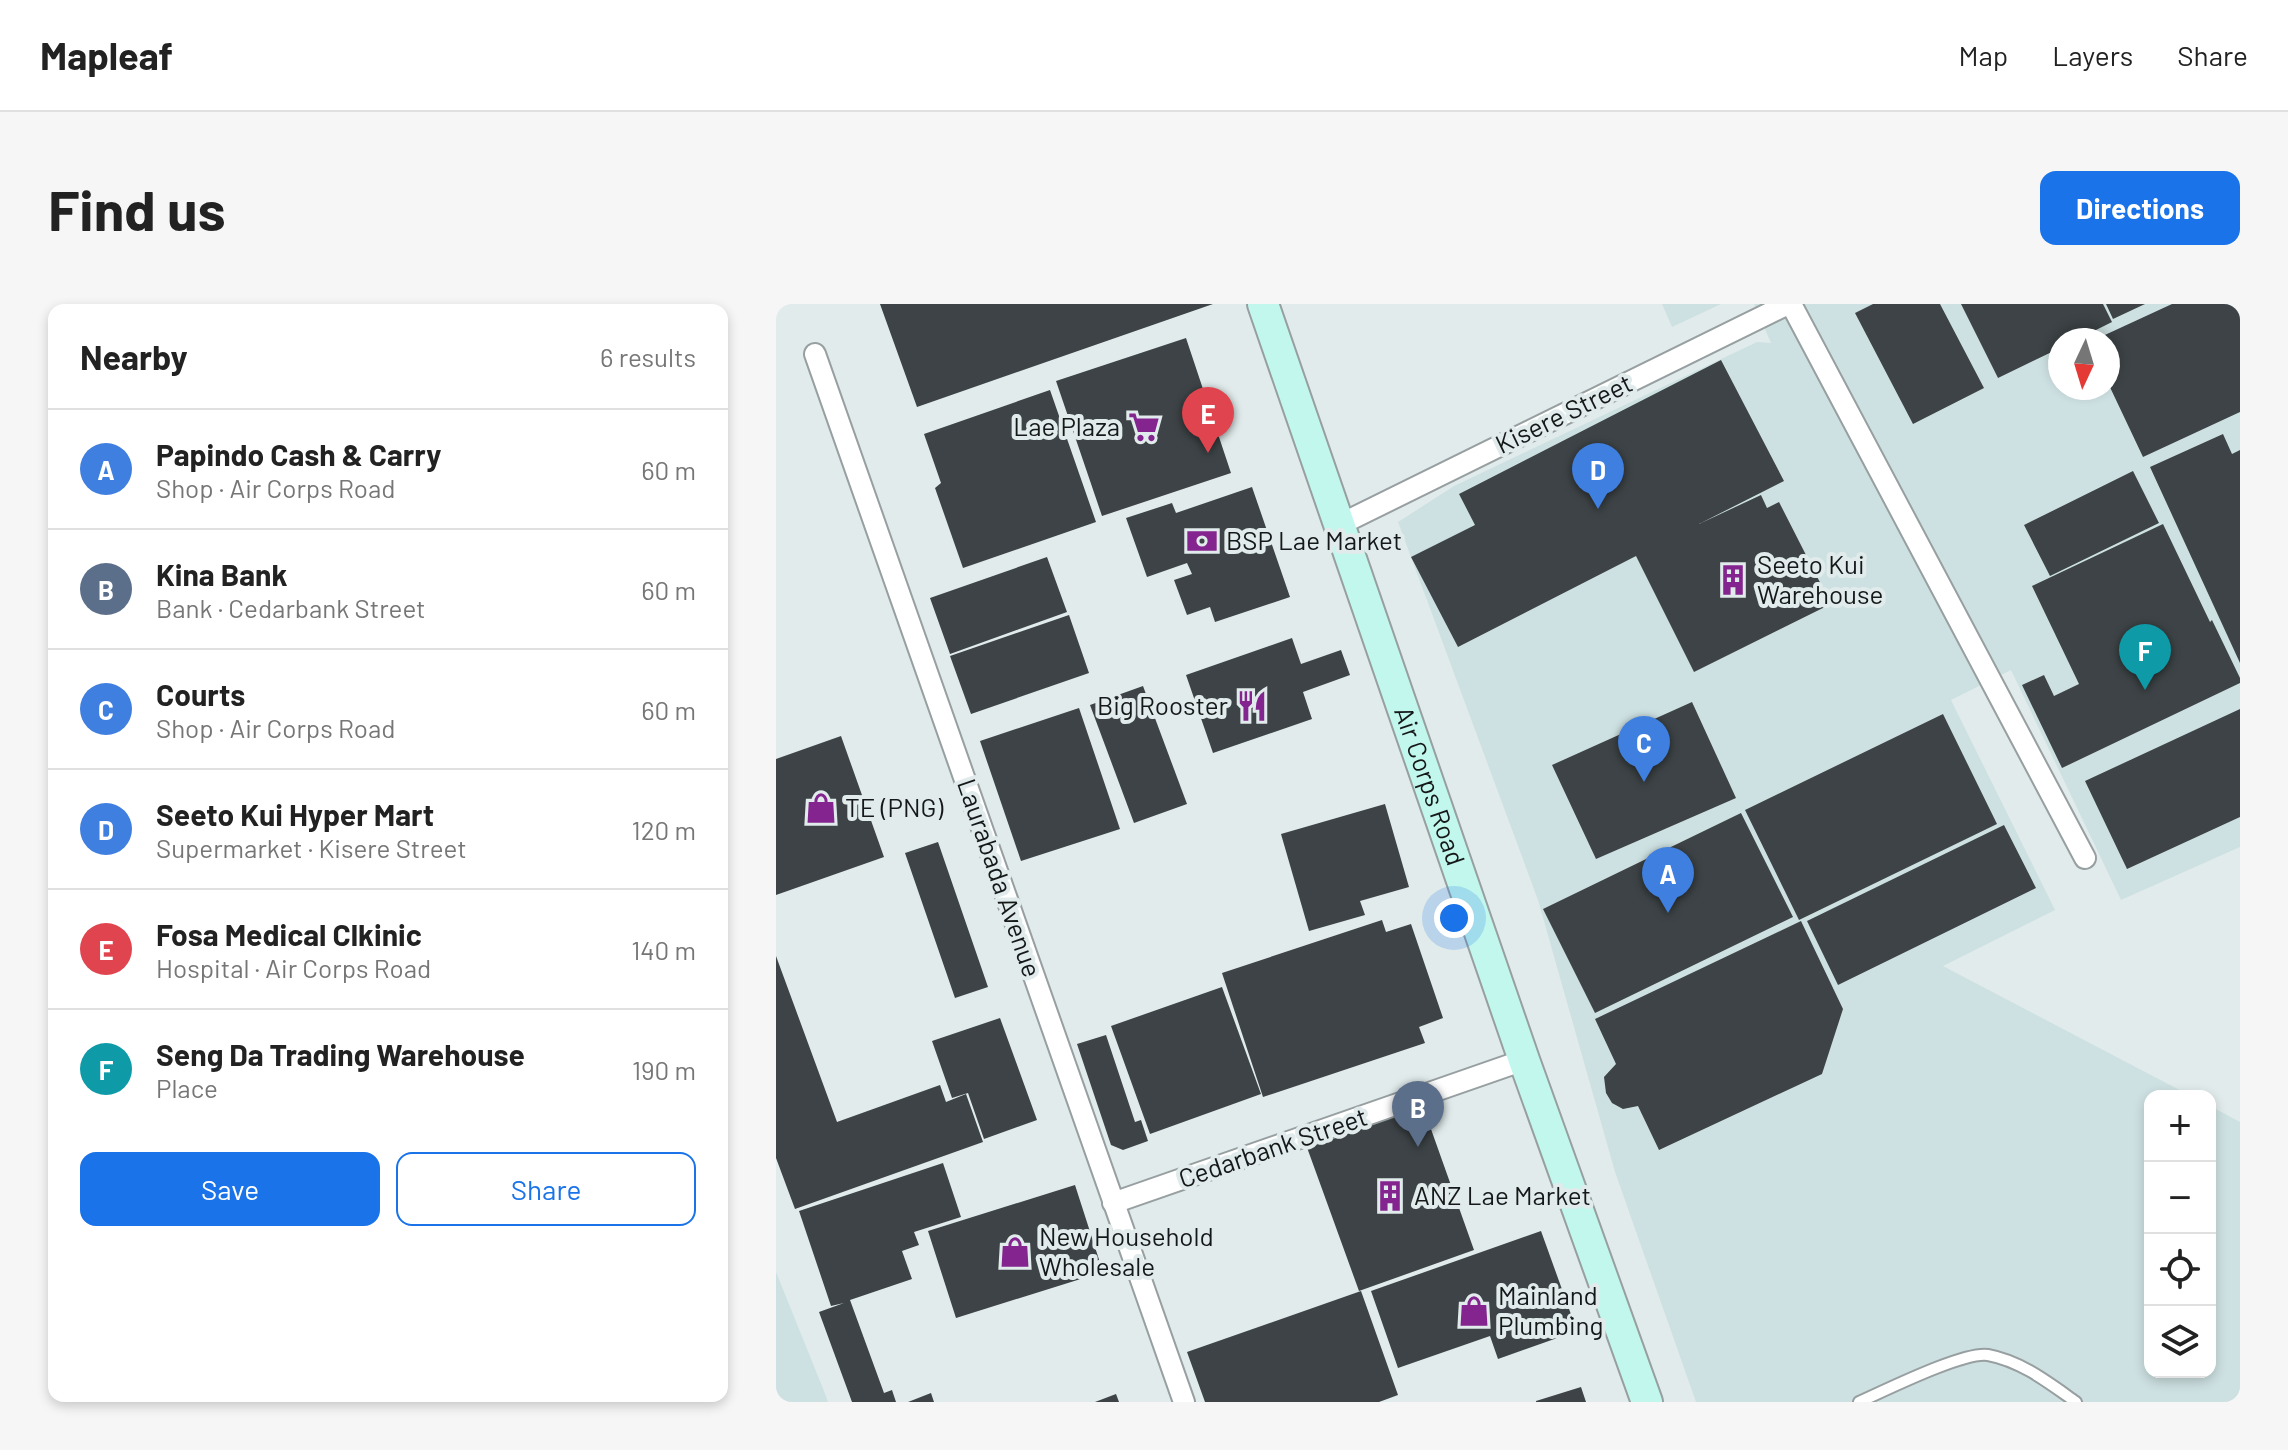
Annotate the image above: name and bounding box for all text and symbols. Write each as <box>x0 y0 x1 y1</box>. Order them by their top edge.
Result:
text: Mapleaf <box>40 32 173 78</box>
text: Map <box>1958 38 2008 72</box>
text: Layers <box>2052 38 2133 72</box>
text: Share <box>2177 38 2248 72</box>
button: Directions <box>2040 171 2240 245</box>
text: Find us <box>48 175 226 242</box>
north arrow <box>2048 328 2120 400</box>
text: Nearby <box>80 336 188 377</box>
text: 6 results <box>600 341 696 372</box>
street label: Kisere Street <box>1490 366 1637 459</box>
pin: E <box>1182 387 1234 453</box>
place label: Lae Plaza <box>1013 410 1120 441</box>
supermarket icon: Lae Plaza <box>1127 410 1161 444</box>
text: Papindo Cash & Carry <box>156 436 441 472</box>
pin: D <box>1572 443 1624 509</box>
text: A <box>97 454 115 485</box>
text: 60 m <box>641 454 696 485</box>
text: Shop · Air Corps Road <box>156 472 395 503</box>
bank icon: BSP Lae Market <box>1185 524 1219 558</box>
place label: BSP Lae Market <box>1226 524 1402 555</box>
place label: Seeto Kui Warehouse <box>1757 548 1883 609</box>
text: Kina Bank <box>156 556 287 592</box>
building icon: Seeto Kui Warehouse <box>1716 563 1750 597</box>
text: B <box>98 574 114 605</box>
text: 60 m <box>641 574 696 605</box>
text: Bank · Cedarbank Street <box>156 592 426 623</box>
pin: F <box>2119 624 2171 690</box>
text: Courts <box>156 676 245 712</box>
place label: Big Rooster <box>1097 689 1229 720</box>
restaurant icon: Big Rooster <box>1235 689 1269 723</box>
text: C <box>98 694 114 725</box>
text: 60 m <box>641 694 696 725</box>
street label: Air Corps Road <box>1389 702 1473 869</box>
text: Shop · Air Corps Road <box>156 712 395 743</box>
pin: C <box>1618 716 1670 782</box>
street label: Laurabada Avenue <box>952 774 1049 981</box>
shop icon: TE (PNG) <box>804 791 838 825</box>
place label: TE (PNG) <box>845 791 943 822</box>
text: Seeto Kui Hyper Mart <box>156 796 434 832</box>
text: D <box>98 814 114 845</box>
text: 120 m <box>632 814 696 845</box>
text: Supermarket · Kisere Street <box>156 832 467 863</box>
pin: A <box>1642 847 1694 913</box>
your location <box>1434 898 1474 938</box>
text: Fosa Medical Clkinic <box>156 916 422 952</box>
text: E <box>98 934 114 965</box>
text: 140 m <box>631 934 696 965</box>
text: Hospital · Air Corps Road <box>156 952 431 983</box>
text: Seng Da Trading Warehouse <box>156 1036 525 1072</box>
text: F <box>99 1054 113 1085</box>
text: 190 m <box>632 1054 696 1085</box>
text: Place <box>156 1072 218 1103</box>
pin: B <box>1392 1081 1444 1147</box>
map controls <box>2144 1090 2216 1378</box>
button: + <box>2144 1090 2216 1162</box>
street label: Cedarbank Street <box>1174 1100 1371 1193</box>
button: Save <box>80 1152 380 1226</box>
button: Share <box>396 1152 696 1226</box>
button: − <box>2144 1162 2216 1234</box>
building icon: ANZ Lae Market <box>1373 1179 1407 1213</box>
place label: ANZ Lae Market <box>1414 1179 1591 1210</box>
place label: New Household Wholesale <box>1039 1220 1214 1281</box>
button: locate <box>2144 1234 2216 1306</box>
shop icon: New Household Wholesale <box>998 1235 1032 1269</box>
place label: Mainland Plumbing <box>1498 1279 1604 1340</box>
shop icon: Mainland Plumbing <box>1457 1294 1491 1328</box>
button: layers <box>2144 1306 2216 1378</box>

